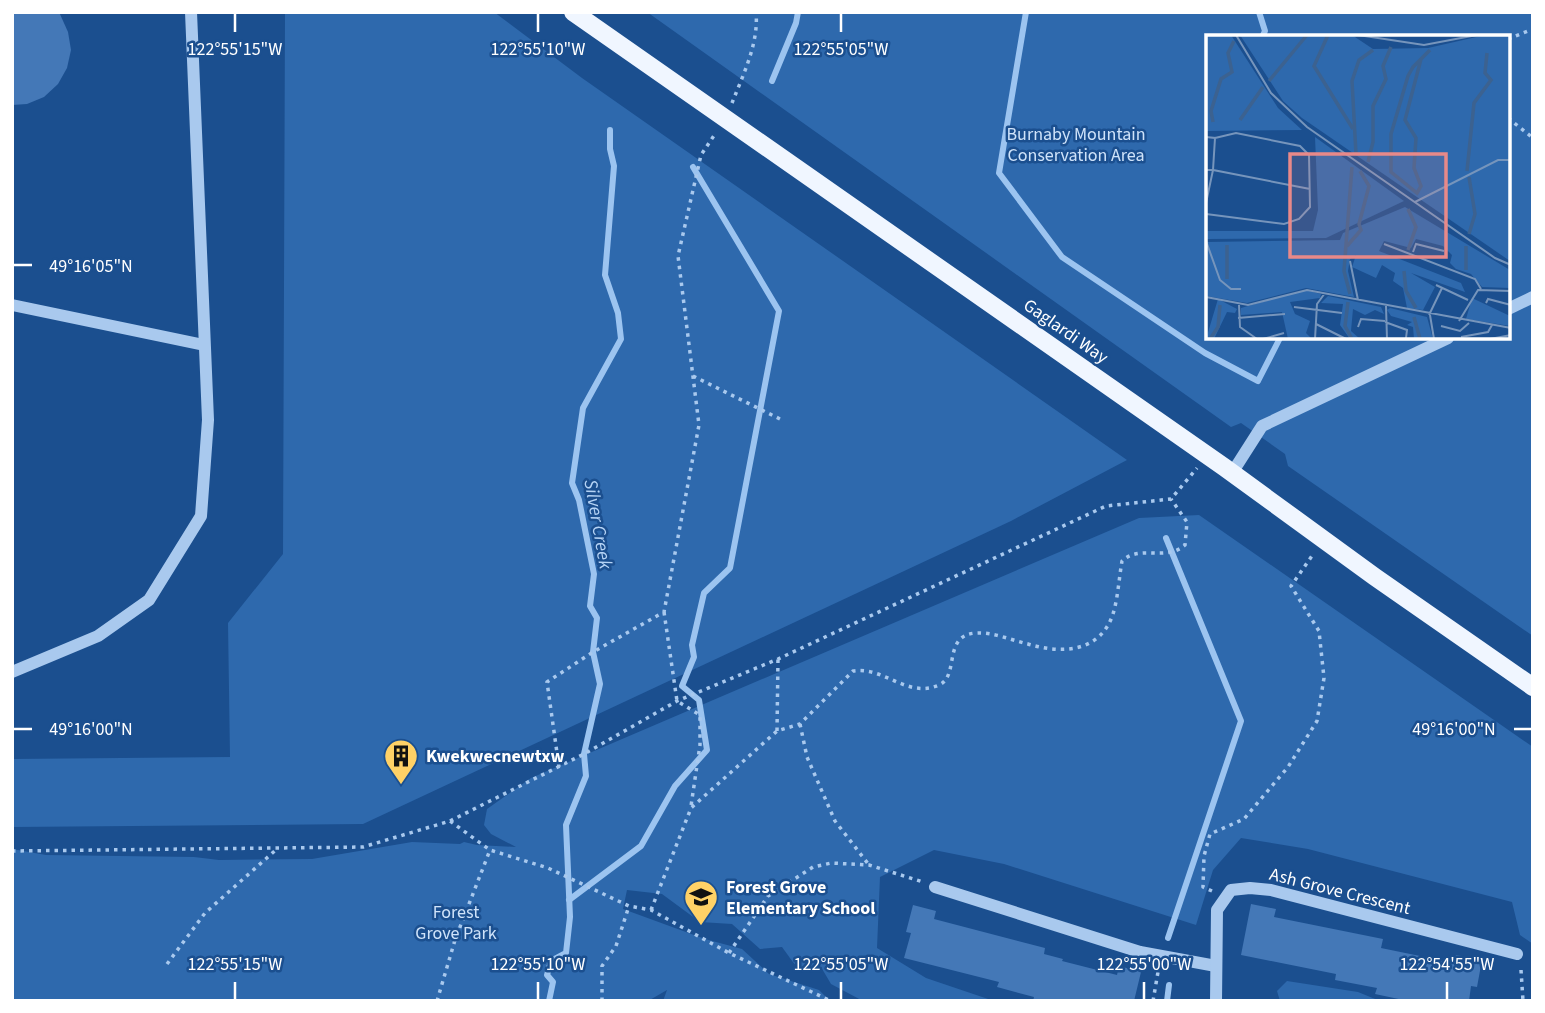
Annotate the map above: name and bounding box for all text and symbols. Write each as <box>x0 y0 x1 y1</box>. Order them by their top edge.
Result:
inset map <box>1206 35 1510 340</box>
text: 122°55'15"W <box>188 37 282 62</box>
text: 122°55'10"W <box>491 37 585 62</box>
text: 122°55'05"W <box>794 37 888 62</box>
park label: Burnaby Mountain Conservation Area <box>1007 122 1145 168</box>
text: 49°16'05"N <box>49 254 133 279</box>
street label: Gaglardi Way <box>1018 293 1114 370</box>
water label: Silver Creek <box>576 477 619 572</box>
text: 49°16'00"N <box>49 717 133 742</box>
text: 49°16'00"N <box>1412 717 1496 742</box>
building icon: Kwekwecnewtxw <box>382 737 420 786</box>
place label: Kwekwecnewtxw <box>426 744 565 769</box>
street label: Ash Grove Crescent <box>1267 862 1413 921</box>
place label: Forest Grove Elementary School <box>726 875 876 921</box>
school or university icon: Forest Grove Elementary School <box>682 878 720 927</box>
park label: Forest Grove Park <box>415 900 497 946</box>
text: 122°55'15"W <box>188 952 282 977</box>
text: 122°55'10"W <box>491 952 585 977</box>
text: 122°55'05"W <box>794 952 888 977</box>
text: 122°55'00"W <box>1097 952 1191 977</box>
text: 122°54'55"W <box>1400 952 1494 977</box>

